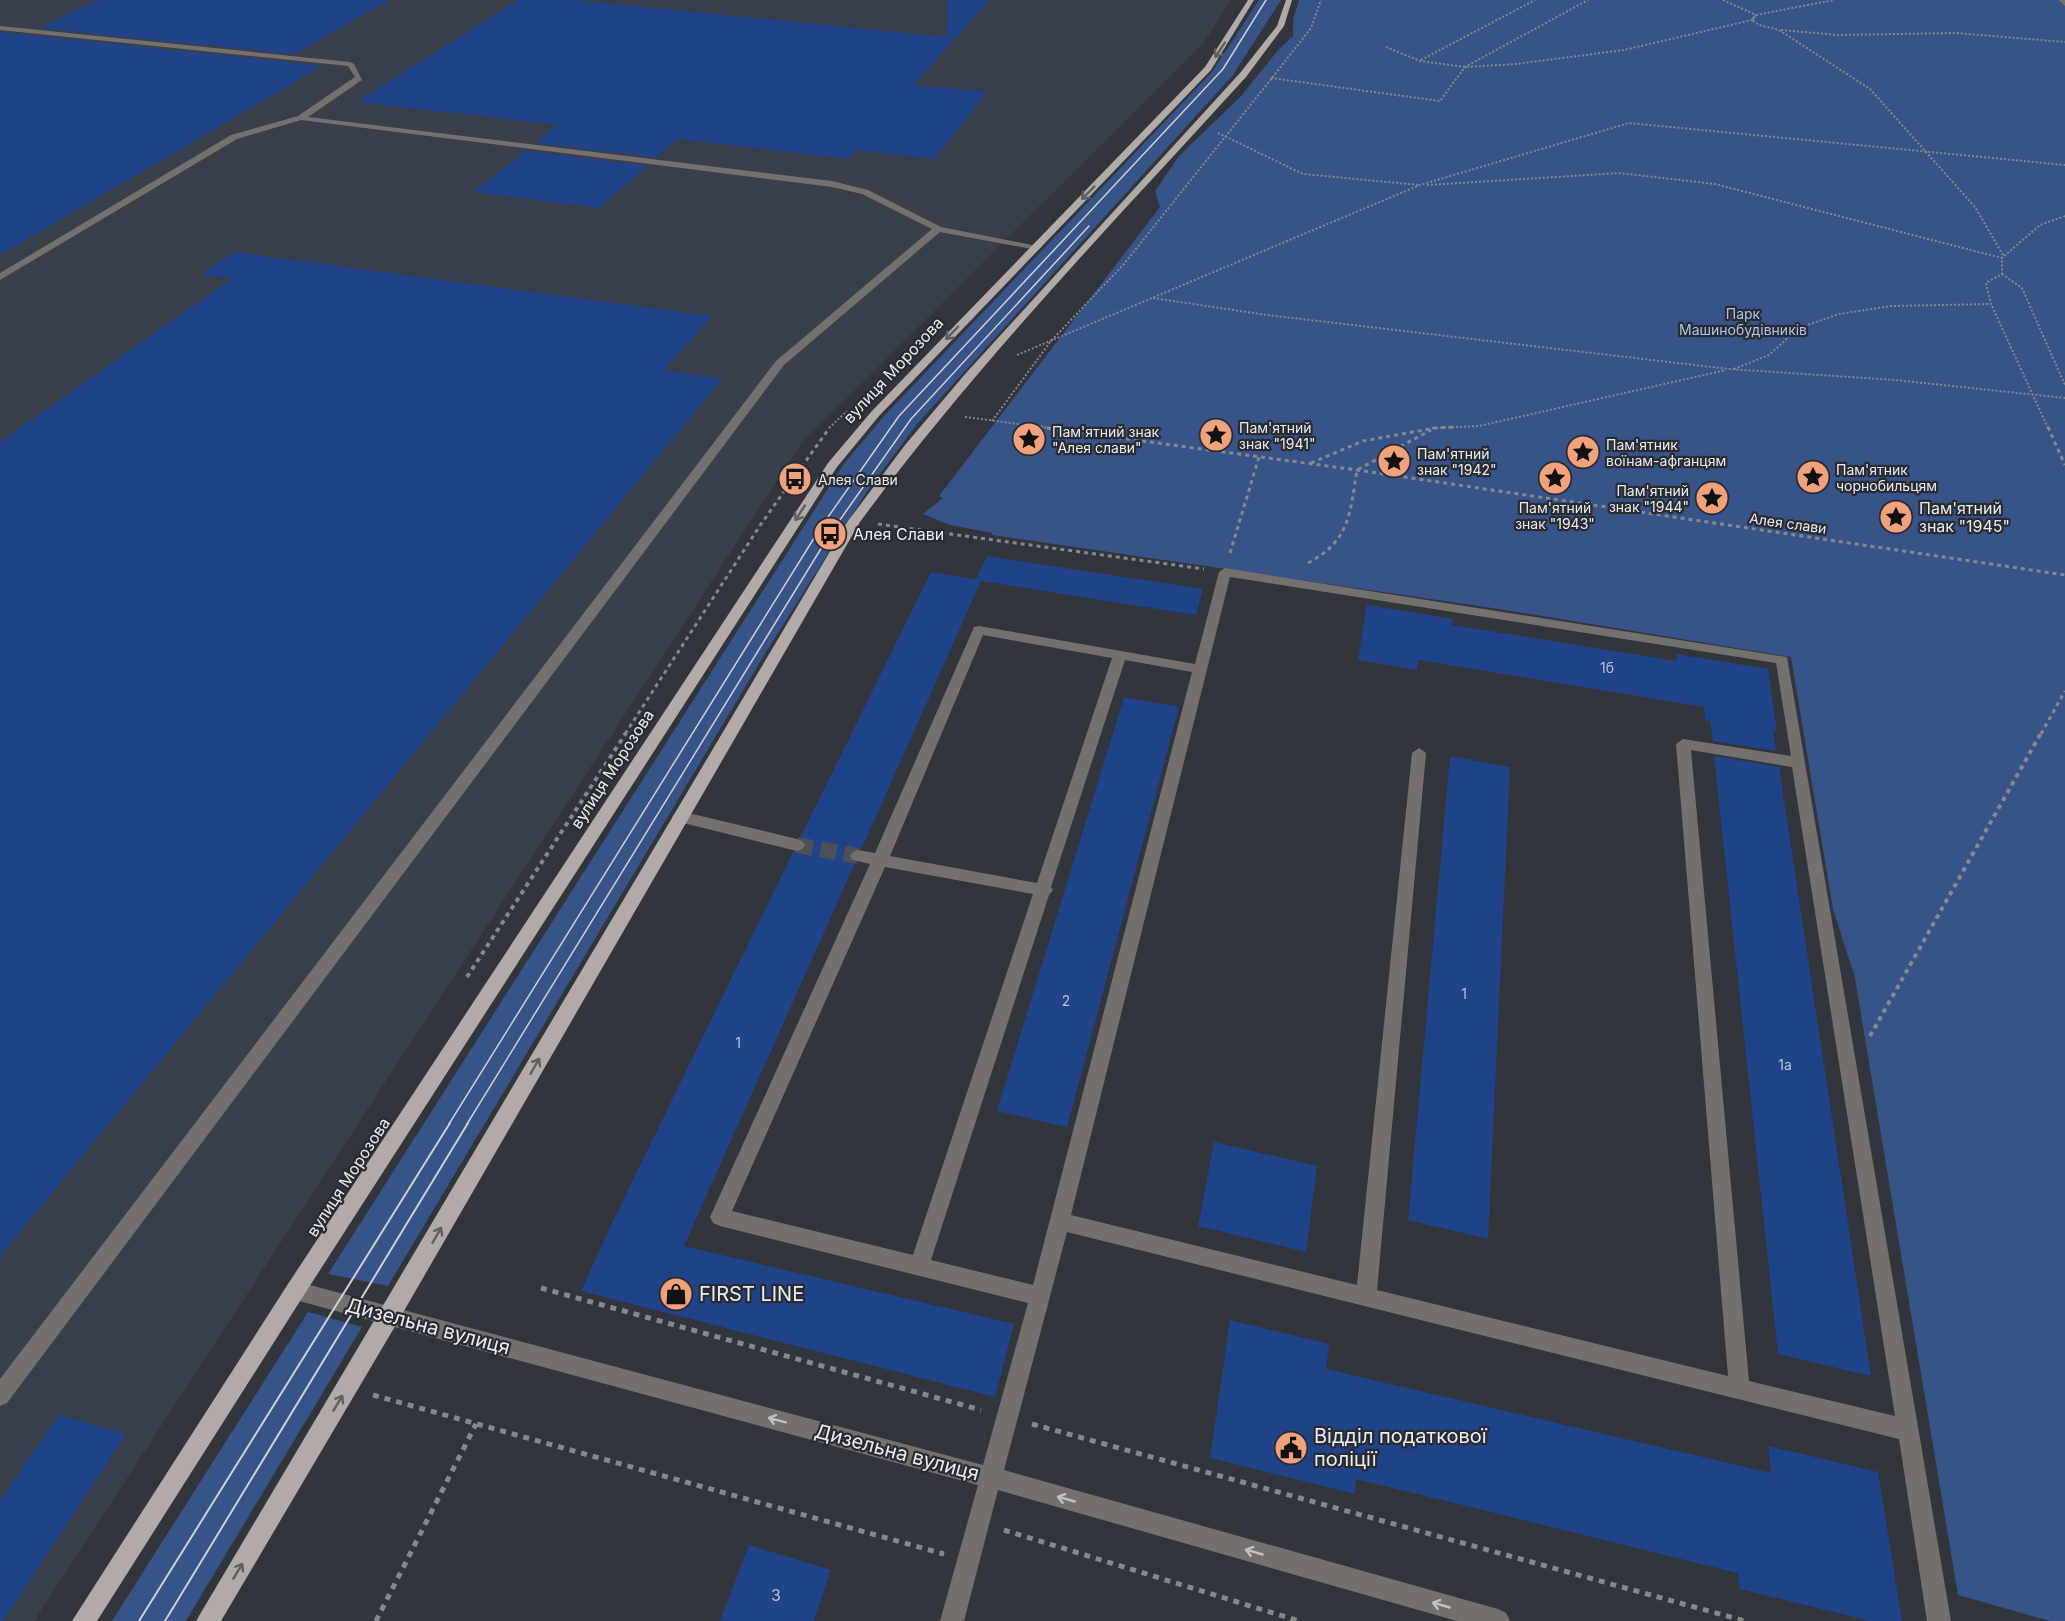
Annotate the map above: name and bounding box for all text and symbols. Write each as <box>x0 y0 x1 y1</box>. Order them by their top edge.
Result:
one-way arrow <box>1214 41 1226 58</box>
one-way arrow <box>1082 185 1096 200</box>
park label: Парк Машинобудівників <box>1679 305 1807 338</box>
street label: вулиця Морозова <box>839 313 947 427</box>
one-way arrow <box>945 325 960 340</box>
place icon: Пам'ятний знак "1941" <box>1198 417 1234 453</box>
place label: Пам'ятний знак "1941" <box>1239 419 1315 452</box>
place icon: Пам'ятний знак "Алея слави" <box>1011 421 1047 457</box>
place label: Пам'ятний знак "Алея слави" <box>1052 423 1160 456</box>
place icon: Пам'ятник воїнам-афганцям <box>1565 434 1601 470</box>
place label: Пам'ятник воїнам-афганцям <box>1606 436 1726 469</box>
place icon: Пам'ятний знак "1942" <box>1376 443 1412 479</box>
place label: Пам'ятний знак "1942" <box>1417 445 1497 478</box>
place icon: Пам'ятник чорнобильцям <box>1795 459 1831 495</box>
place icon: Пам'ятний знак "1943" <box>1537 460 1573 496</box>
bus stop icon: Aлея Слави <box>777 461 813 497</box>
place label: Пам'ятник чорнобильцям <box>1836 461 1937 494</box>
place label: Aлея Слави <box>818 471 898 488</box>
place icon: Пам'ятний знак "1944" <box>1694 480 1730 516</box>
place label: Пам'ятний знак "1944" <box>1609 482 1689 515</box>
place label: Пам'ятний знак "1945" <box>1919 498 2010 536</box>
place label: Пам'ятний знак "1943" <box>1515 499 1595 532</box>
place icon: Пам'ятний знак "1945" <box>1878 499 1914 535</box>
one-way arrow <box>794 505 806 521</box>
street label: Алея слави <box>1748 509 1828 537</box>
bus stop icon: Алея Слави <box>812 516 848 552</box>
place label: Алея Слави <box>853 524 944 544</box>
house number: 1б <box>1600 659 1614 676</box>
street label: вулиця Морозова <box>566 706 658 832</box>
house number: 1 <box>1461 985 1467 1002</box>
house number: 2 <box>1062 992 1070 1009</box>
house number: 1 <box>735 1034 741 1051</box>
house number: 1а <box>1778 1056 1792 1073</box>
one-way arrow <box>529 1058 541 1075</box>
street label: вулиця Морозова <box>302 1114 394 1240</box>
one-way arrow <box>431 1227 443 1244</box>
shop icon: FIRST LINE <box>658 1276 694 1312</box>
place label: FIRST LINE <box>699 1282 804 1306</box>
street label: Дизельна вулиця <box>343 1293 513 1359</box>
one-way arrow <box>332 1395 344 1412</box>
one-way arrow <box>767 1414 786 1425</box>
street label: Дизельна вулиця <box>812 1419 982 1485</box>
place label: Відділ податкової поліції <box>1314 1424 1488 1471</box>
public building icon: Відділ податкової поліції <box>1273 1430 1309 1466</box>
one-way arrow <box>1057 1493 1076 1504</box>
one-way arrow <box>1245 1546 1264 1557</box>
one-way arrow <box>232 1563 244 1580</box>
house number: 3 <box>771 1585 781 1605</box>
one-way arrow <box>1432 1599 1451 1610</box>

